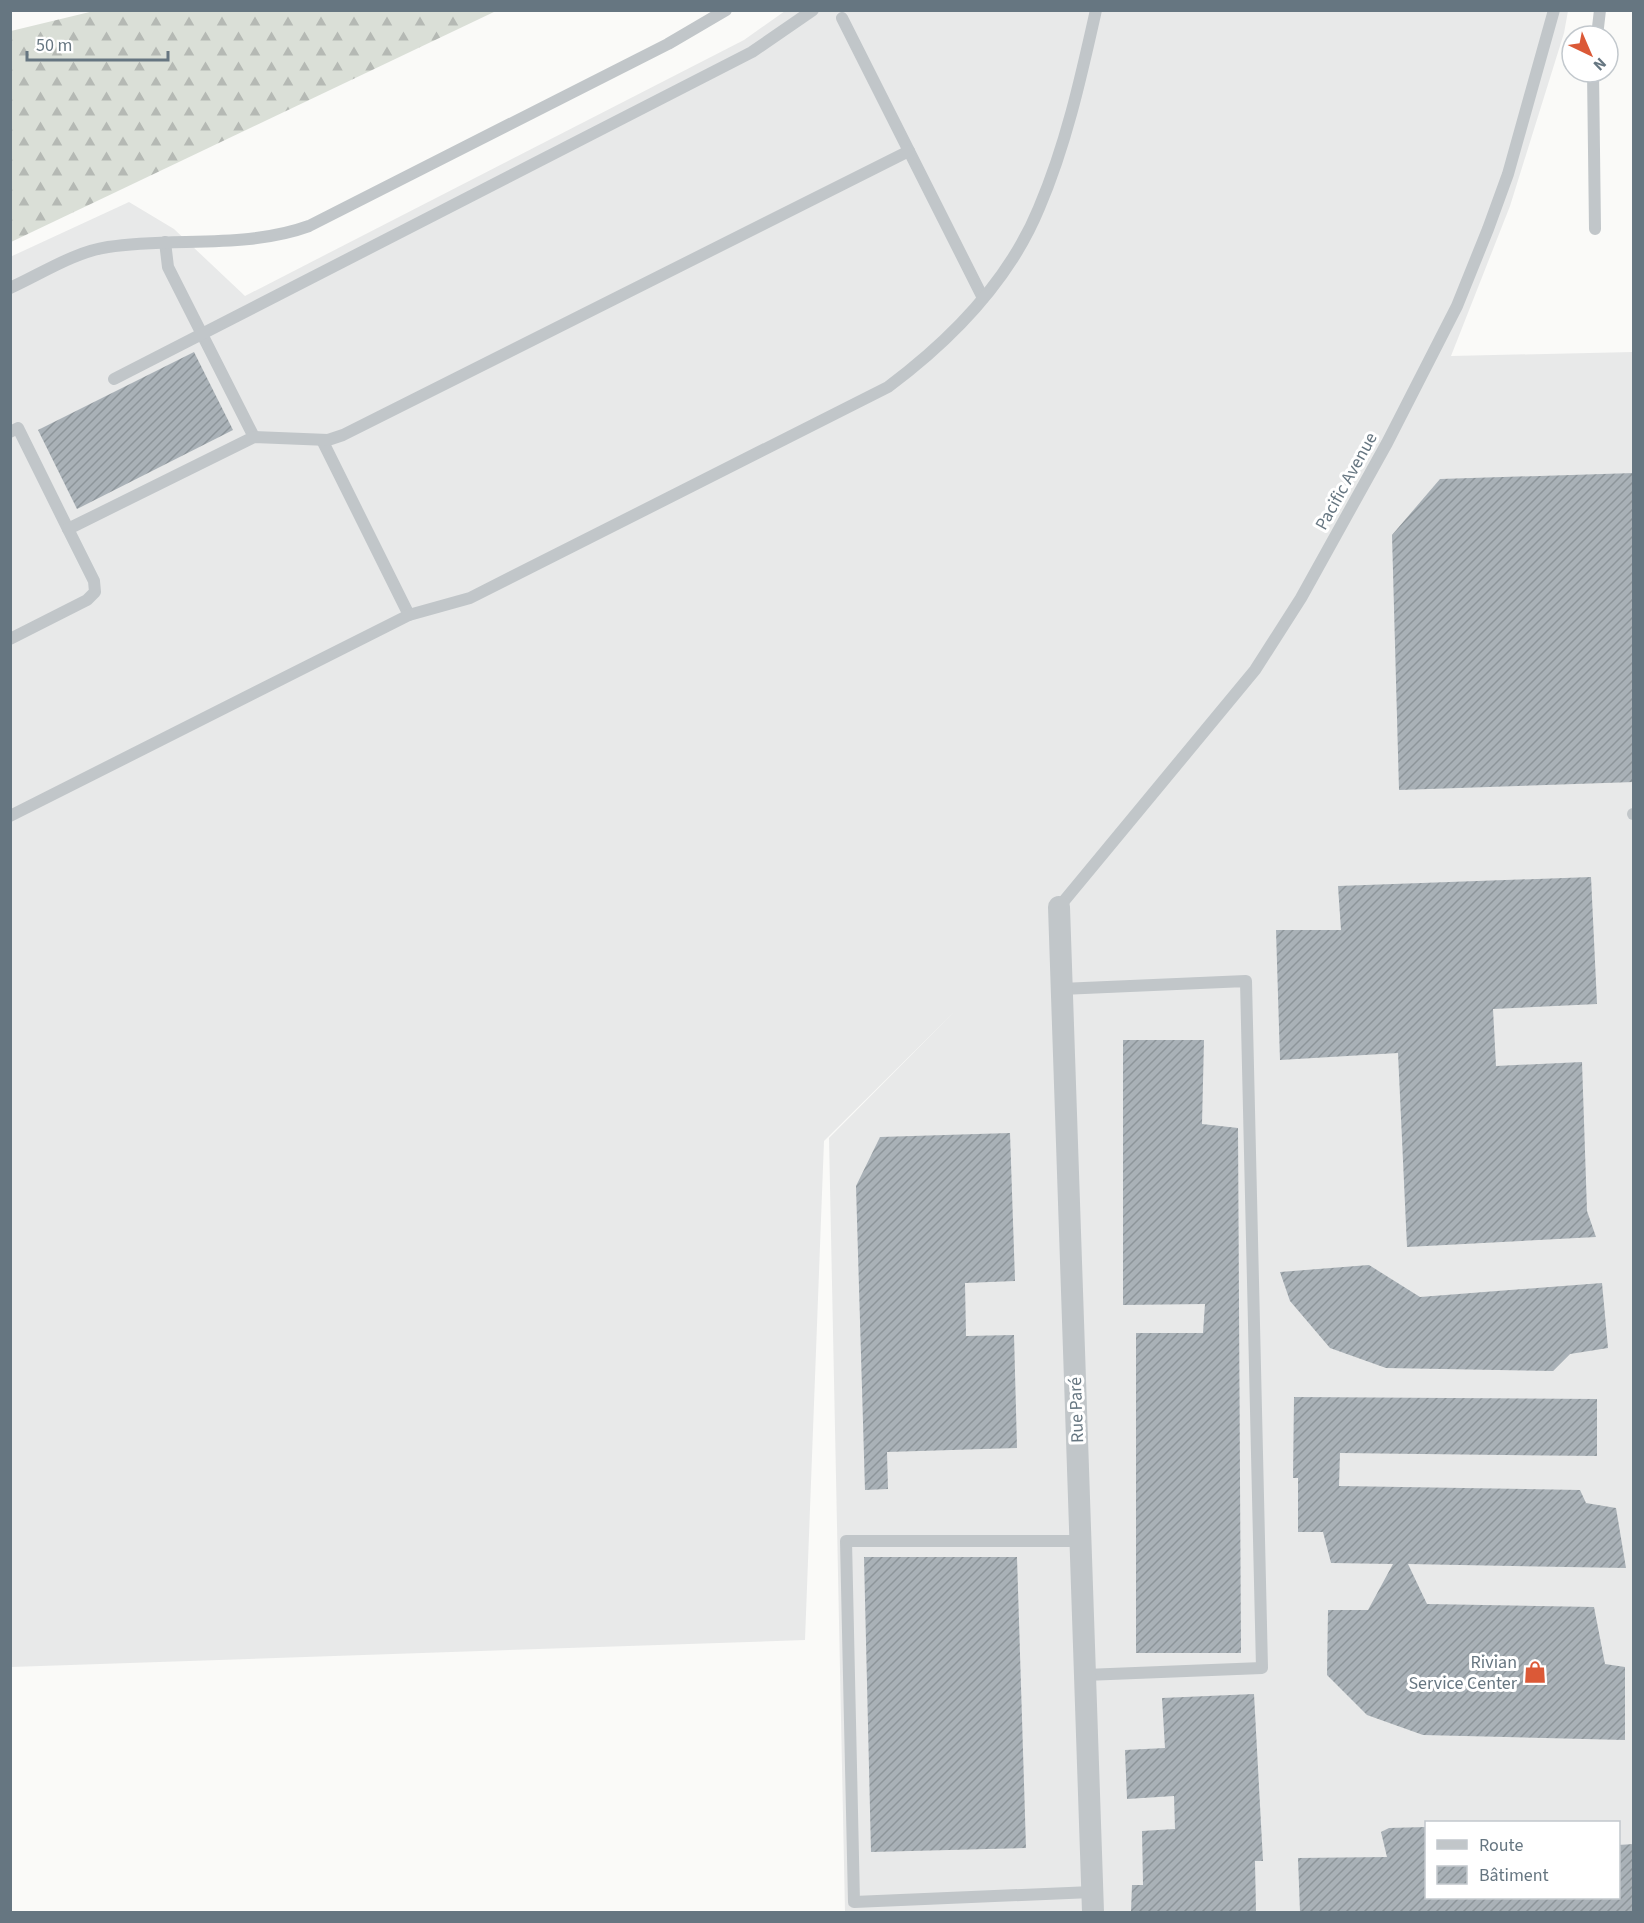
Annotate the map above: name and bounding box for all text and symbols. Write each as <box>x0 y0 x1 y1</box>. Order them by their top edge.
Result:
scale bar <box>27 24 168 62</box>
north arrow <box>1560 24 1620 84</box>
text: 50 m <box>36 33 72 58</box>
text: N <box>1588 52 1611 76</box>
street label: Pacific Avenue <box>1309 428 1384 535</box>
street label: Rue Paré <box>1063 1376 1090 1443</box>
place label: Rivian Service Center <box>1409 1650 1518 1696</box>
shop icon: Rivian Service Center <box>1522 1659 1548 1685</box>
legend <box>1425 1821 1620 1899</box>
text: Route <box>1479 1833 1523 1858</box>
text: Bâtiment <box>1479 1863 1549 1888</box>

